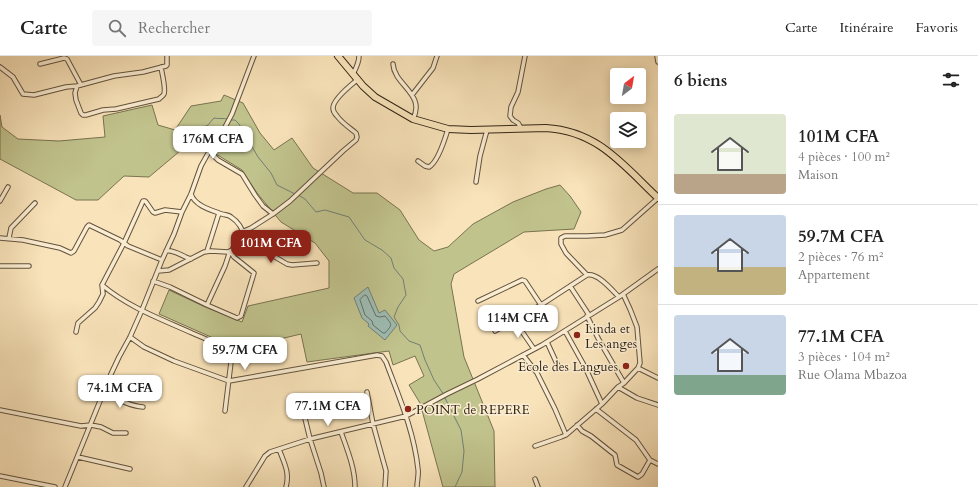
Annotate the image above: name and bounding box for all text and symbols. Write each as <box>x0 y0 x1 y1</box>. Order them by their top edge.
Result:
search box <box>92 10 372 46</box>
text: Carte <box>20 15 68 41</box>
icon: search <box>106 17 128 39</box>
text: Rechercher <box>138 18 210 38</box>
text: Carte <box>785 18 818 37</box>
text: Itinéraire <box>840 18 894 37</box>
text: Favoris <box>916 18 958 37</box>
north arrow <box>610 68 646 104</box>
map controls <box>610 68 646 148</box>
text: 6 biens <box>674 69 727 92</box>
icon: filters <box>940 69 962 91</box>
button: layers <box>610 112 646 148</box>
text: 101M CFA <box>798 125 879 148</box>
pin: 176M CFA <box>172 126 254 160</box>
text: 176M CFA <box>182 130 244 148</box>
icon: home <box>706 130 754 178</box>
text: 4 pièces · 100 m² <box>798 148 890 166</box>
text: Maison <box>798 166 838 184</box>
text: 59.7M CFA <box>798 225 884 248</box>
pin: 101M CFA <box>230 230 312 264</box>
icon: home <box>706 231 754 279</box>
text: 101M CFA <box>240 234 302 252</box>
text: 2 pièces · 76 m² <box>798 248 883 266</box>
text: Appartement <box>798 266 870 284</box>
pin: 114M CFA <box>477 305 559 339</box>
text: 114M CFA <box>487 309 549 327</box>
place label: Linda et Les anges <box>585 320 637 353</box>
text: 77.1M CFA <box>798 325 884 348</box>
marker: Linda et Les anges <box>572 330 582 340</box>
icon: home <box>706 331 754 379</box>
pin: 59.7M CFA <box>199 337 291 371</box>
text: 59.7M CFA <box>212 341 278 359</box>
text: 3 pièces · 104 m² <box>798 348 890 366</box>
place label: Ecole des Langues <box>518 358 618 376</box>
marker: Ecole des Langues <box>621 361 631 371</box>
text: Rue Olama Mbazoa <box>798 366 907 384</box>
pin: 74.1M CFA <box>74 375 166 409</box>
text: 74.1M CFA <box>87 379 153 397</box>
pin: 77.1M CFA <box>282 393 374 427</box>
text: 77.1M CFA <box>295 397 361 415</box>
place label: POINT de REPERE <box>416 401 530 419</box>
marker: POINT de REPERE <box>403 404 413 414</box>

